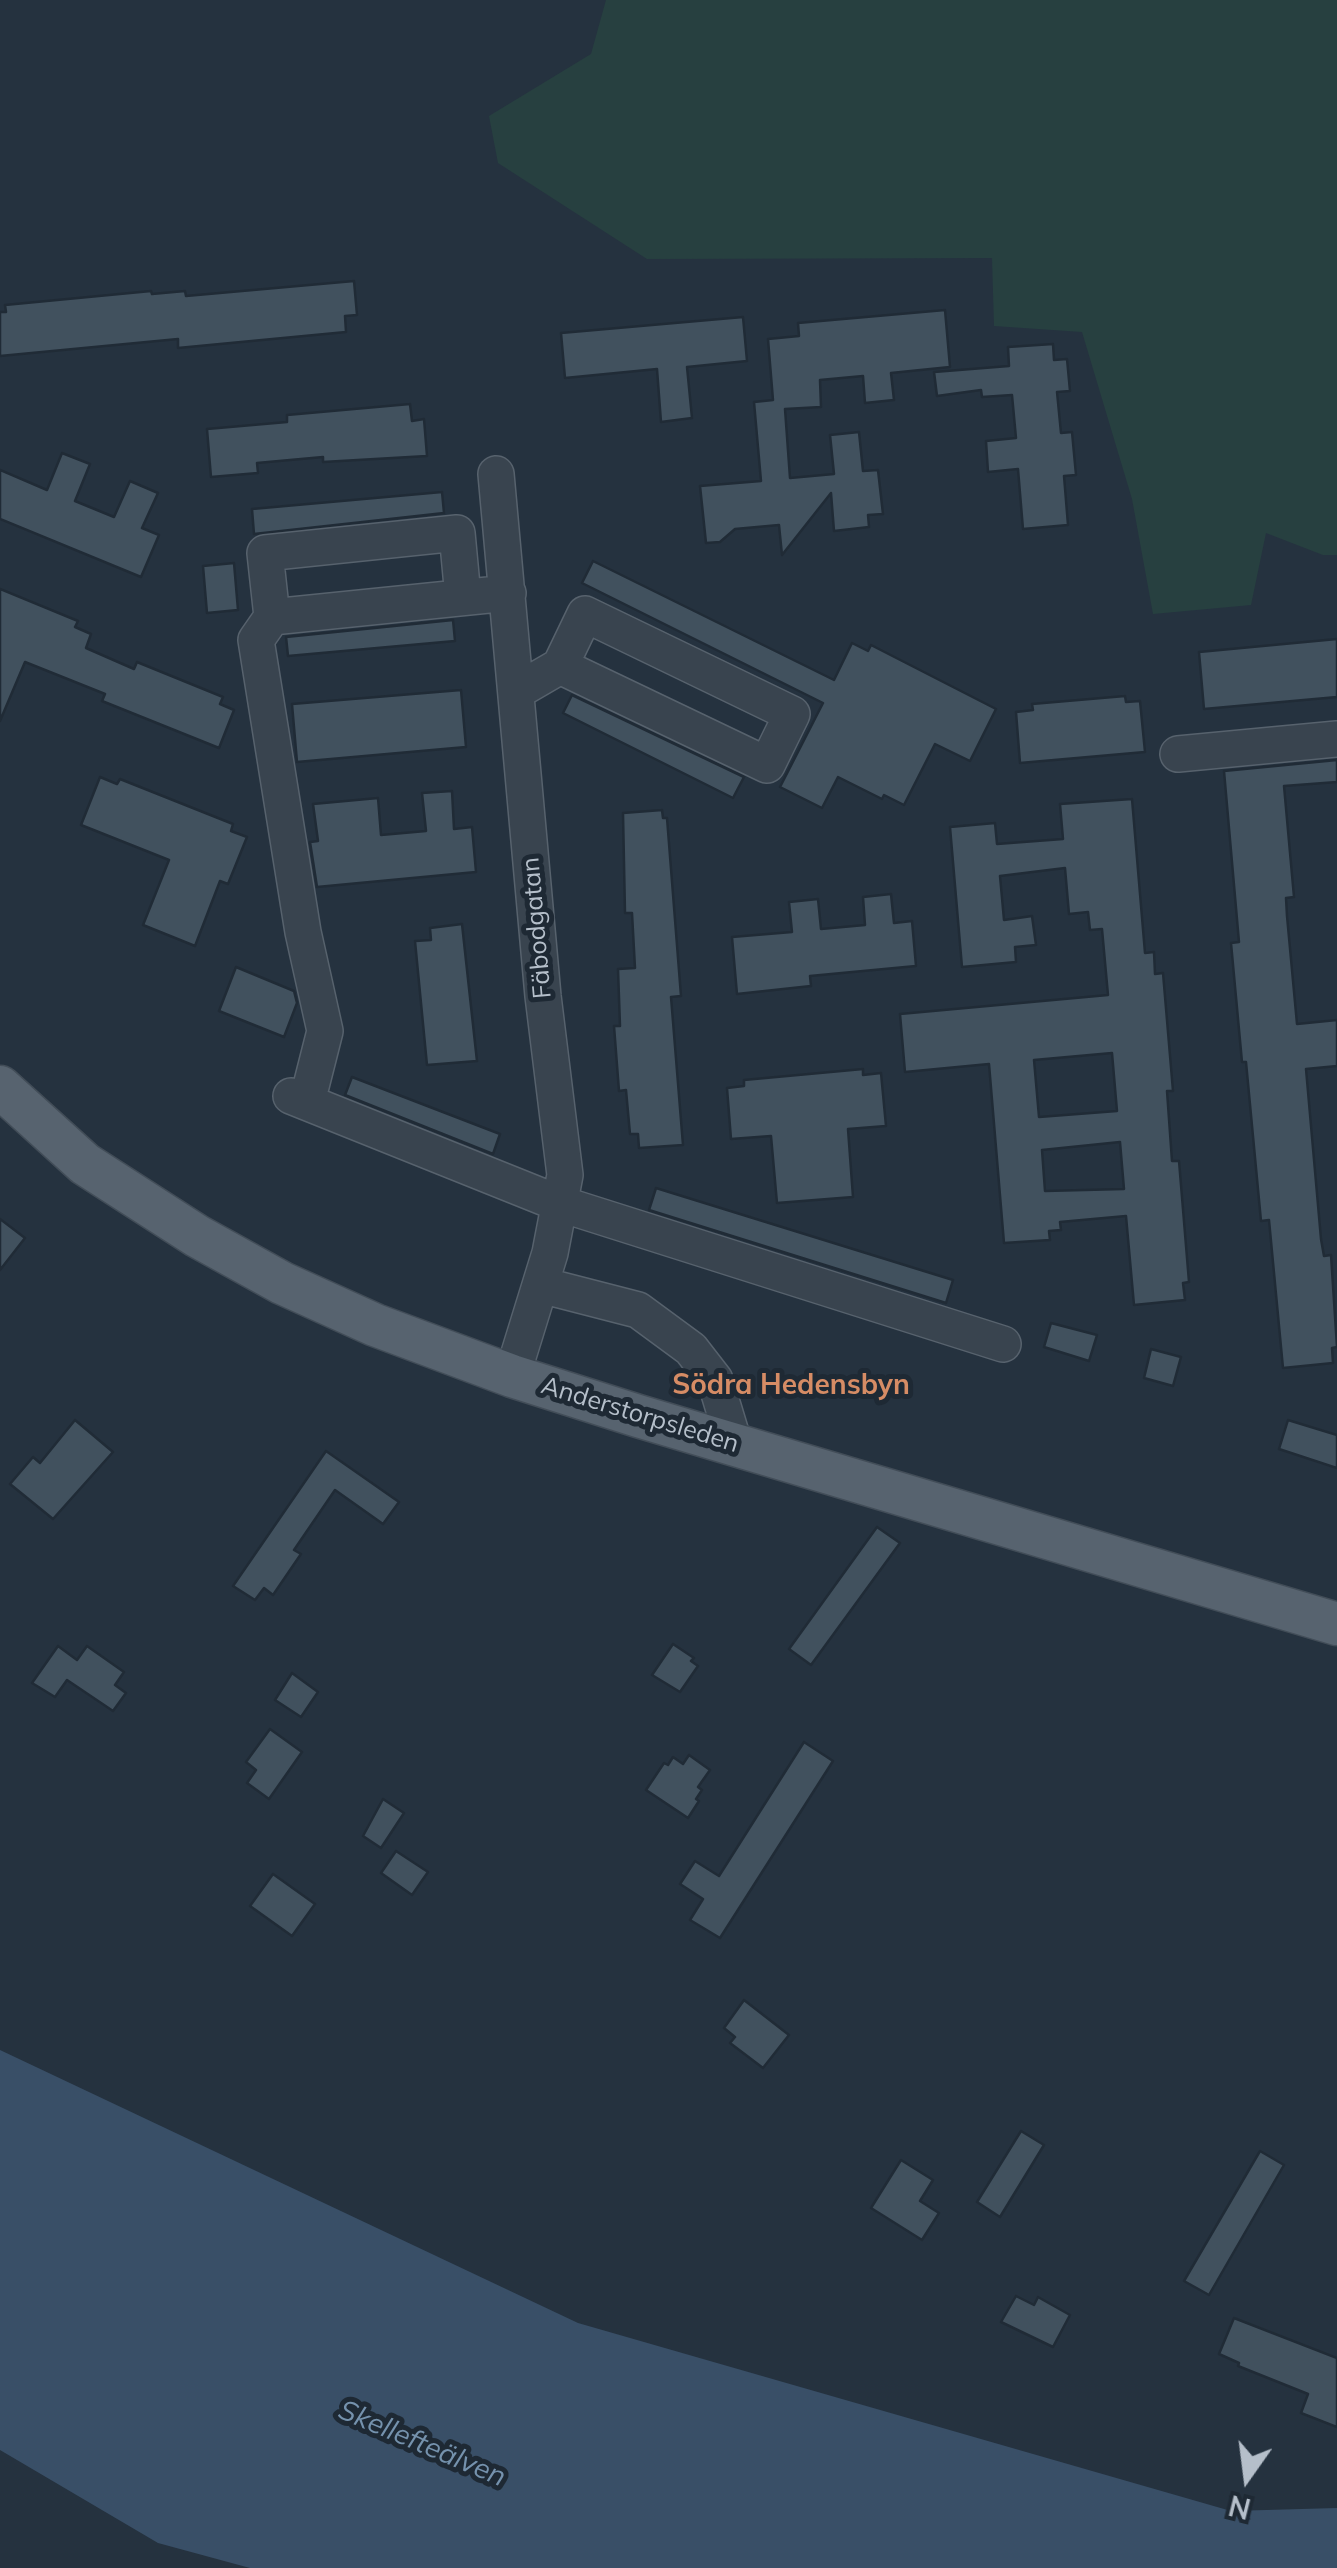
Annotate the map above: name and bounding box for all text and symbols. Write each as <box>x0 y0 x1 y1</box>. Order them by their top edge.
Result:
street label: Fäbodgatan <box>516 856 558 1000</box>
district label: Södra Hedensbyn <box>672 1369 910 1403</box>
street label: Anderstorpsleden <box>538 1371 742 1459</box>
water label: Skellefteälven <box>333 2394 511 2494</box>
north arrow <box>1197 2428 1297 2528</box>
text: N <box>1225 2488 1254 2527</box>

